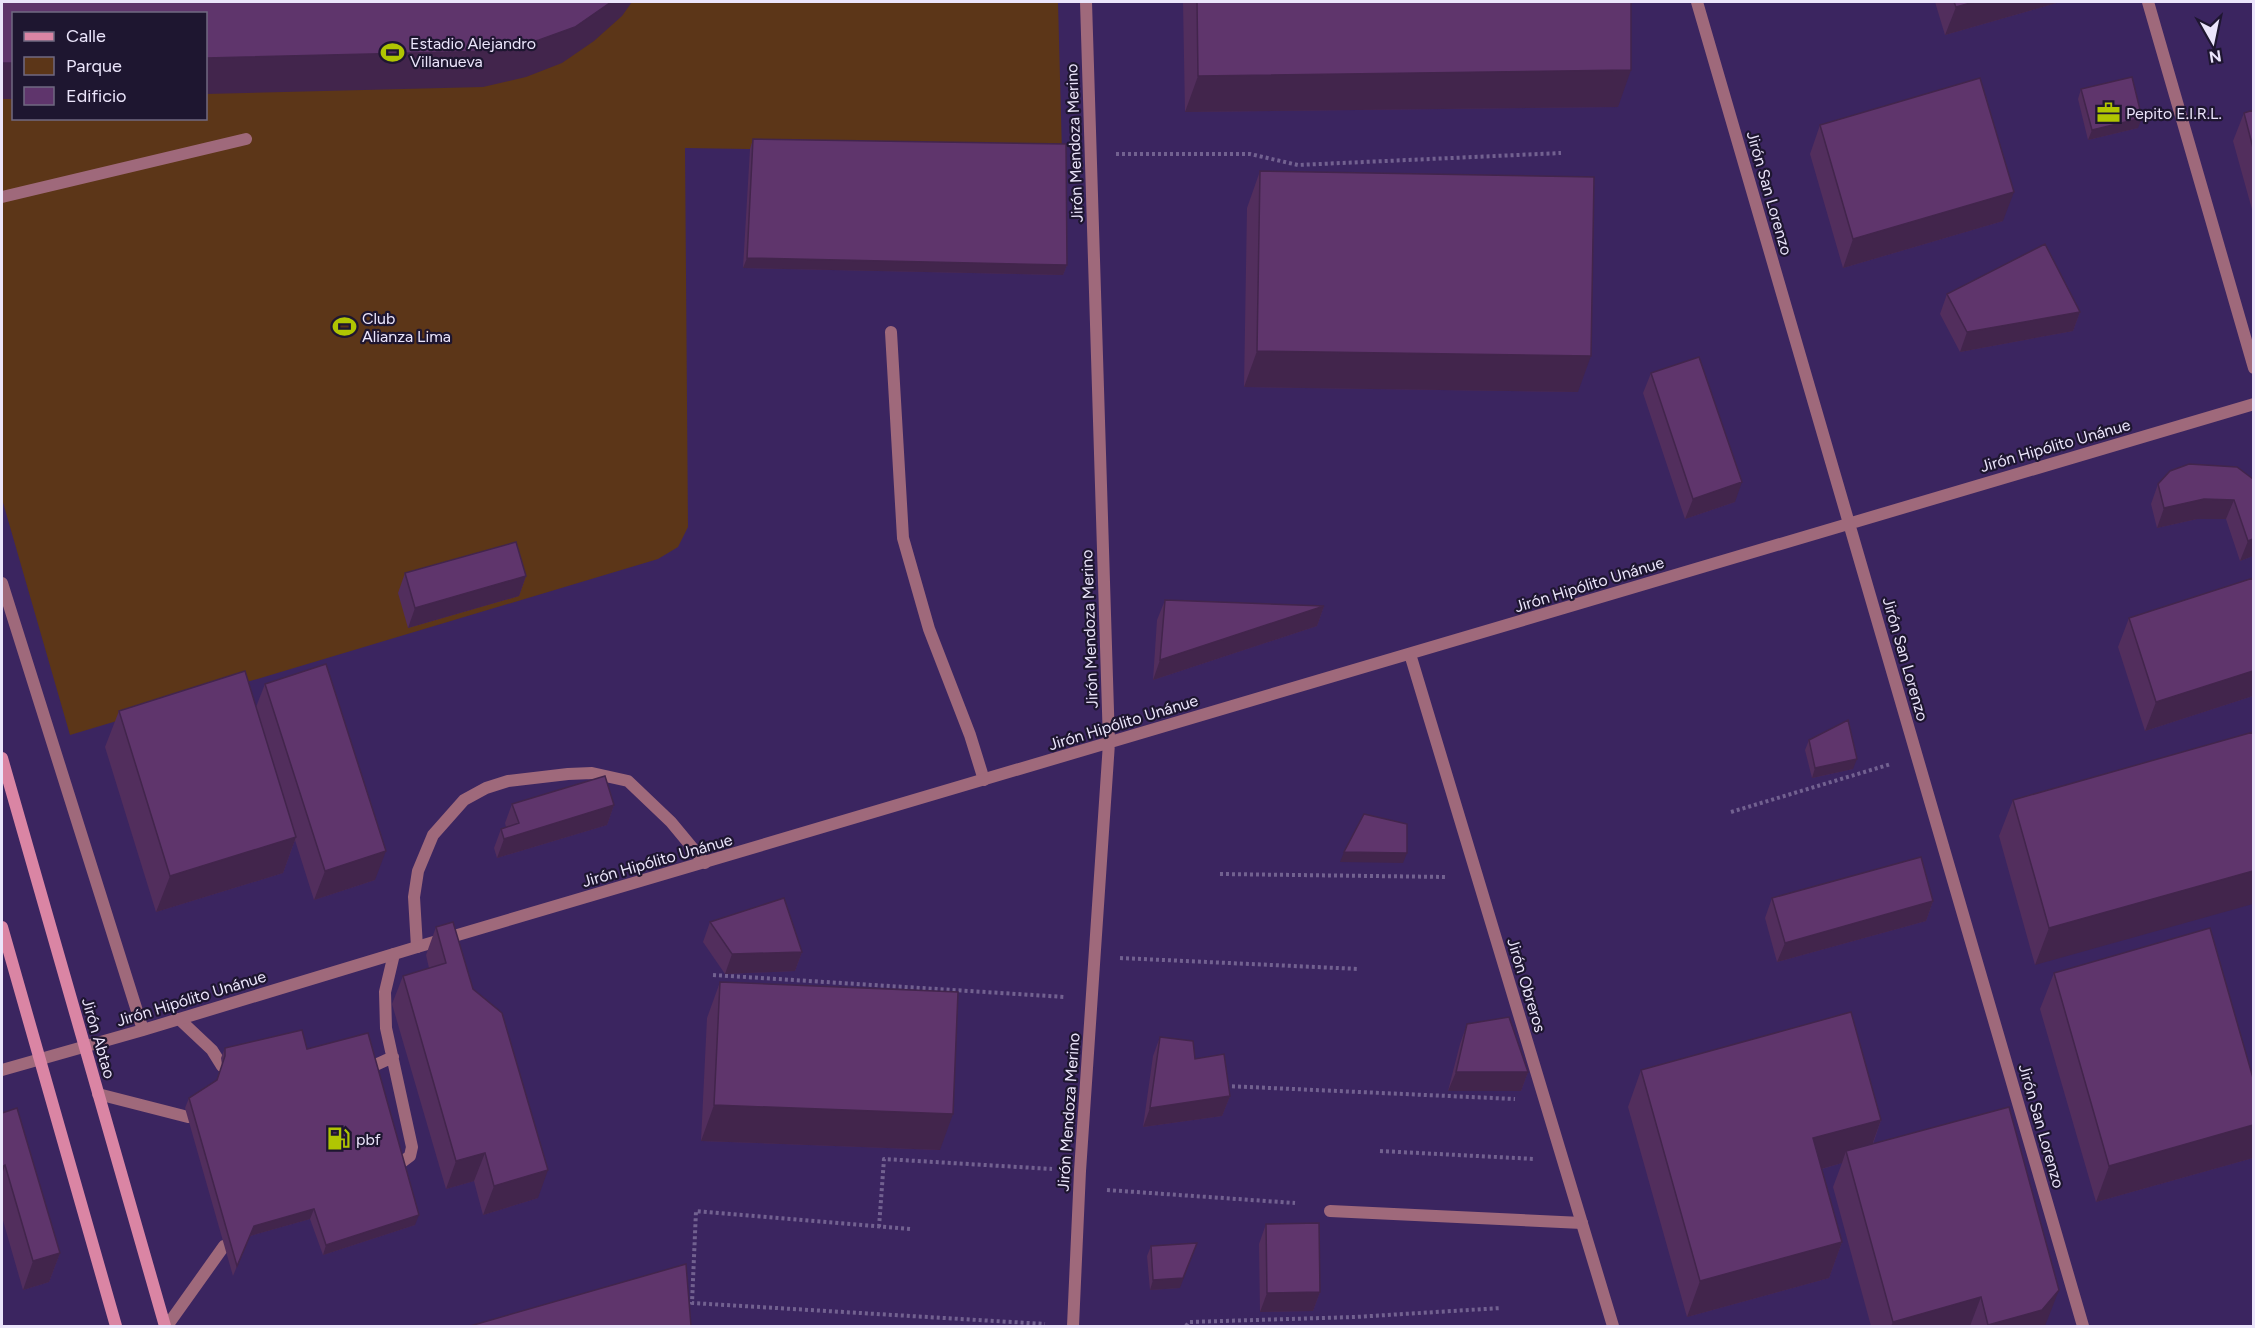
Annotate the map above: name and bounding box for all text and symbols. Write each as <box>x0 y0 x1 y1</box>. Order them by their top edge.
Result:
legend <box>12 12 207 120</box>
north arrow <box>2183 12 2243 72</box>
text: Calle <box>66 25 106 47</box>
place label: Estadio Alejandro Villanueva <box>410 34 536 71</box>
sports icon: Estadio Alejandro Villanueva <box>379 39 405 65</box>
text: N <box>2208 46 2223 67</box>
text: Parque <box>66 55 122 77</box>
street label: Jirón Mendoza Merino <box>1062 63 1087 223</box>
text: Edificio <box>66 85 127 107</box>
office icon: Pepito E.I.R.L. <box>2095 100 2121 126</box>
place label: Pepito E.I.R.L. <box>2126 104 2222 123</box>
street label: Jirón San Lorenzo <box>1743 129 1796 257</box>
place label: Club Alianza Lima <box>362 309 451 346</box>
sports icon: Club Alianza Lima <box>331 314 357 340</box>
street label: Jirón Hipólito Unánue <box>1978 415 2133 476</box>
street label: Jirón Mendoza Merino <box>1077 549 1102 709</box>
street label: Jirón Hipólito Unánue <box>1512 553 1666 616</box>
street label: Jirón San Lorenzo <box>1879 595 1932 723</box>
street label: Jirón Hipólito Unánue <box>1046 691 1200 754</box>
street label: Jirón Hipólito Unánue <box>580 830 735 891</box>
street label: Jirón Obreros <box>1503 936 1550 1035</box>
street label: Jirón Hipólito Unánue <box>114 967 268 1030</box>
street label: Jirón Abtao <box>78 996 119 1081</box>
street label: Jirón Mendoza Merino <box>1053 1032 1084 1192</box>
street label: Jirón San Lorenzo <box>2015 1062 2068 1190</box>
fuel station icon: pbf <box>325 1126 351 1152</box>
place label: pbf <box>356 1130 381 1149</box>

